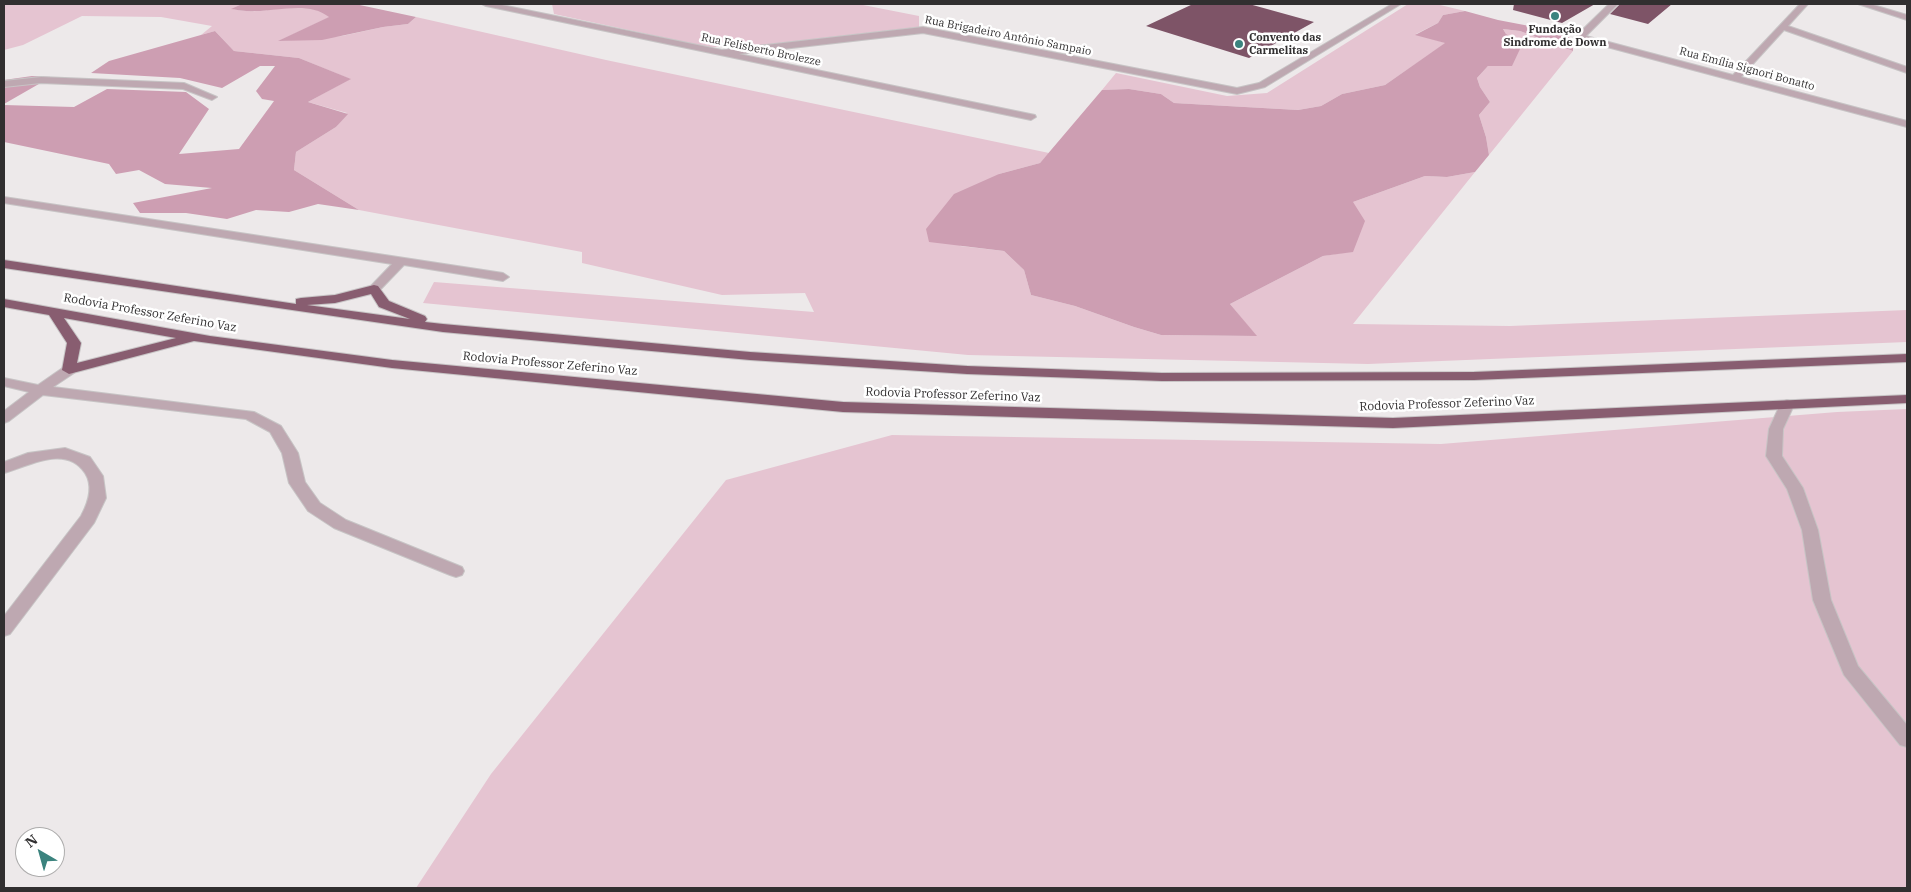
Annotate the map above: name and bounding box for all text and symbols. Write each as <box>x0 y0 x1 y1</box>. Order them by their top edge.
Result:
marker: Fundação Sindrome de Down <box>1549 10 1561 22</box>
street label: Rua Brigadeiro Antônio Sampaio <box>924 13 1092 59</box>
place label: Fundação Sindrome de Down <box>1503 23 1607 49</box>
street label: Rua Felisberto Brolezze <box>700 31 822 69</box>
place label: Convento das Carmelitas <box>1249 31 1321 57</box>
marker: Convento das Carmelitas <box>1233 38 1245 50</box>
street label: Rua Emília Signori Bonatto <box>1678 45 1816 93</box>
street label: Rodovia Professor Zeferino Vaz <box>62 291 238 335</box>
street label: Rodovia Professor Zeferino Vaz <box>462 349 638 379</box>
street label: Rodovia Professor Zeferino Vaz <box>865 385 1041 405</box>
street label: Rodovia Professor Zeferino Vaz <box>1359 394 1535 414</box>
north arrow <box>15 827 65 877</box>
text: N <box>21 830 41 851</box>

